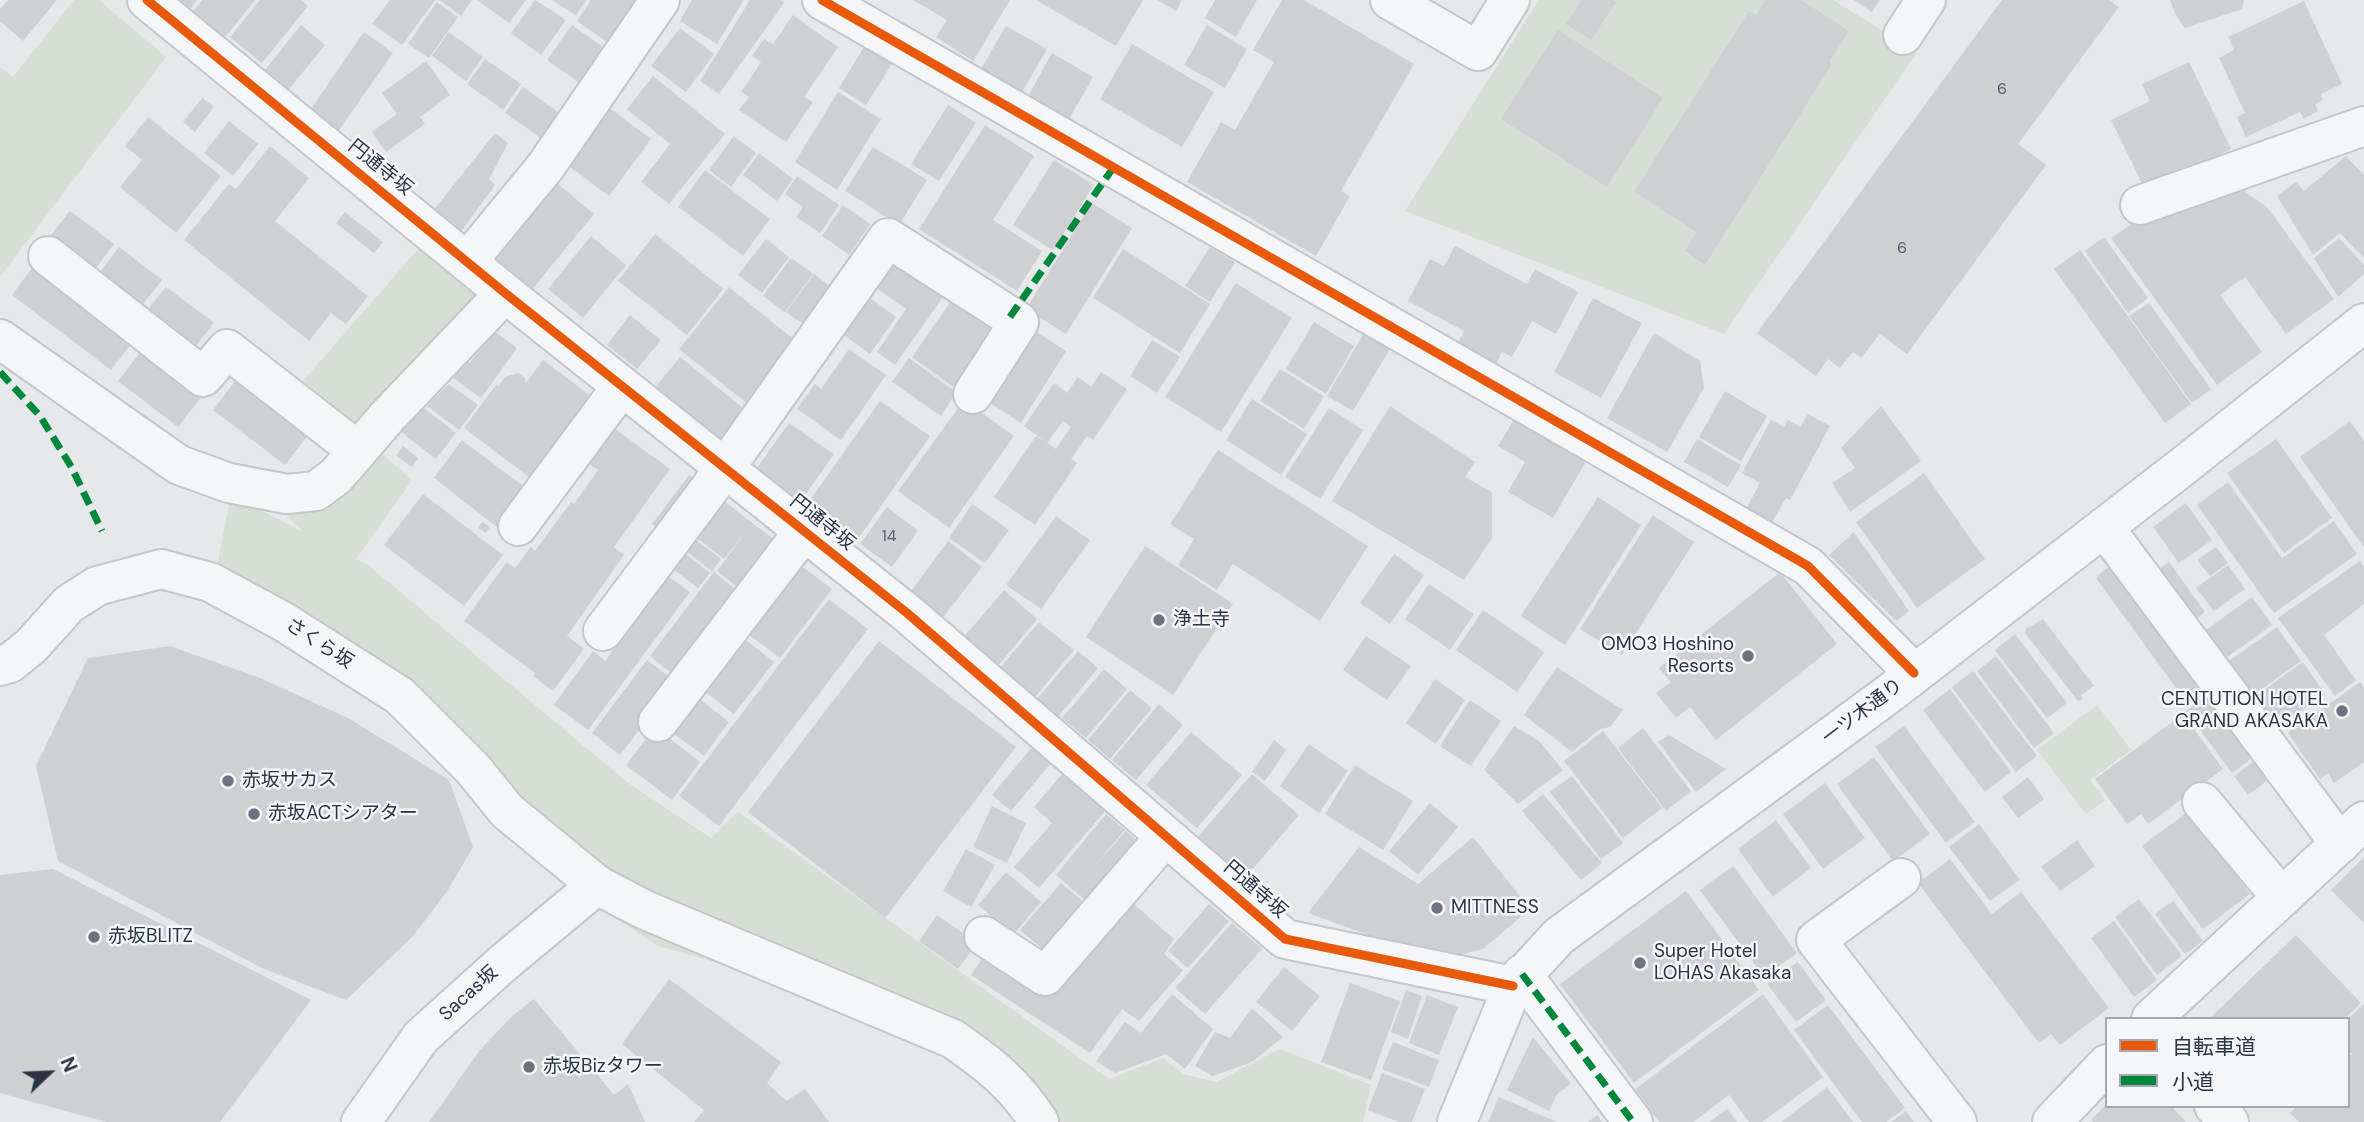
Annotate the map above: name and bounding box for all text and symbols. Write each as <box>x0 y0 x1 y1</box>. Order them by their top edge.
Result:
house number: 6 <box>1997 80 2007 100</box>
street label: 円通寺坂 <box>343 135 417 201</box>
house number: 6 <box>1897 239 1907 259</box>
street label: 円通寺坂 <box>785 490 859 556</box>
house number: 14 <box>882 527 896 547</box>
place label: 浄土寺 <box>1173 609 1230 631</box>
marker: 浄土寺 <box>1151 612 1167 628</box>
street label: さくら坂 <box>281 614 357 674</box>
place label: OMO3 Hoshino Resorts <box>1601 634 1734 678</box>
marker: OMO3 Hoshino Resorts <box>1740 648 1756 664</box>
street label: 一ツ木通り <box>1818 674 1908 750</box>
place label: CENTUTION HOTEL GRAND AKASAKA <box>2161 689 2328 733</box>
marker: CENTUTION HOTEL GRAND AKASAKA <box>2334 703 2350 719</box>
place label: 赤坂サカス <box>242 770 337 792</box>
marker: 赤坂サカス <box>220 773 236 789</box>
place label: 赤坂ACTシアター <box>268 803 418 825</box>
marker: 赤坂ACTシアター <box>246 806 262 822</box>
street label: 円通寺坂 <box>1219 856 1291 924</box>
place label: MITTNESS <box>1451 897 1539 919</box>
marker: MITTNESS <box>1429 900 1445 916</box>
place label: 赤坂BLITZ <box>108 926 193 948</box>
marker: 赤坂BLITZ <box>86 929 102 945</box>
place label: Super Hotel LOHAS Akasaka <box>1654 941 1791 985</box>
marker: Super Hotel LOHAS Akasaka <box>1632 955 1648 971</box>
street label: Sacas坂 <box>435 962 503 1026</box>
legend <box>2105 1017 2350 1108</box>
text: 自転車道 <box>2172 1033 2256 1061</box>
north arrow <box>14 1038 84 1108</box>
text: N <box>55 1053 83 1076</box>
place label: 赤坂Bizタワー <box>543 1056 663 1078</box>
marker: 赤坂Bizタワー <box>521 1059 537 1075</box>
text: 小道 <box>2172 1068 2214 1096</box>

